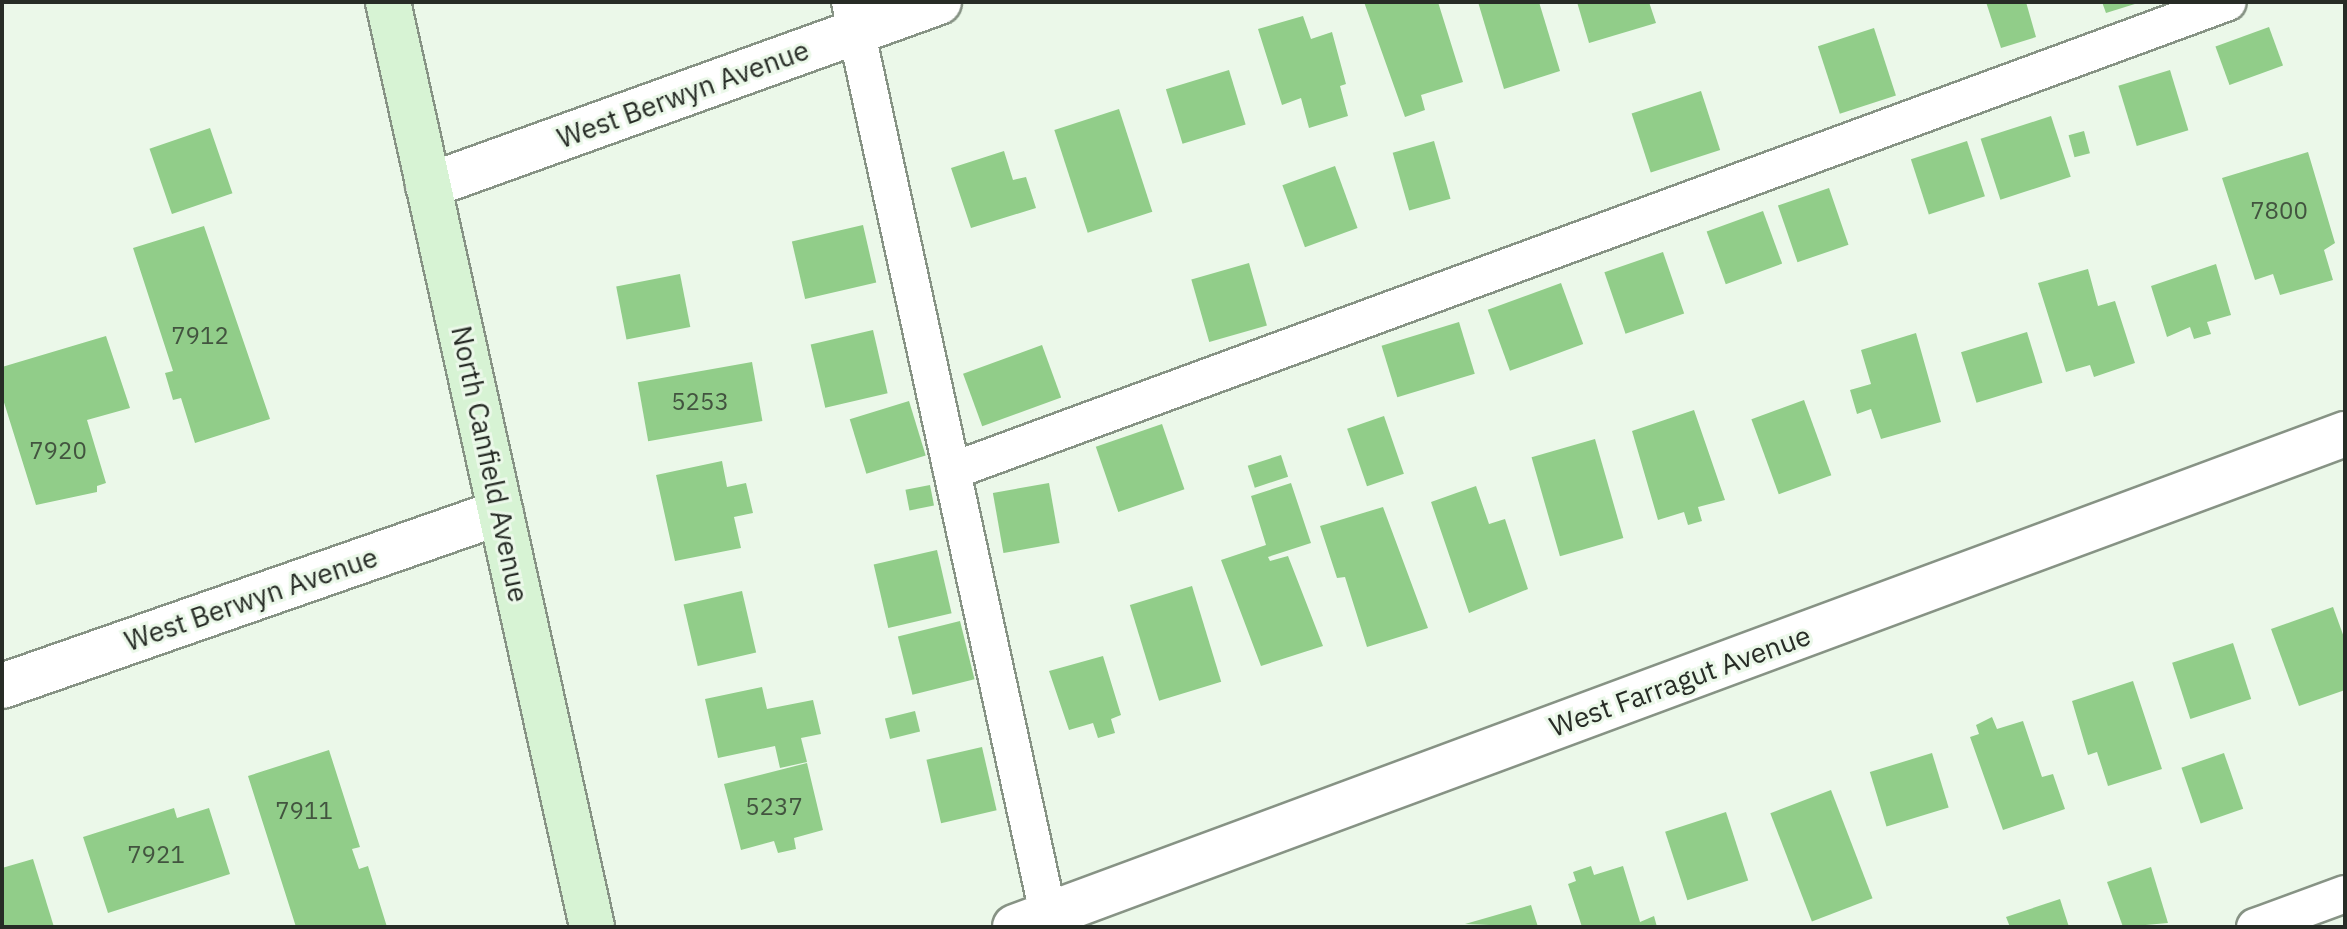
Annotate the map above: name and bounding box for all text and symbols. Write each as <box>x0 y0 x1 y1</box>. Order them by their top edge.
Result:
street label: West Berwyn Avenue <box>553 33 813 155</box>
house number: 7800 <box>2250 197 2308 225</box>
house number: 7912 <box>171 322 229 350</box>
street label: North Canfield Avenue <box>444 323 536 605</box>
house number: 5253 <box>671 388 729 416</box>
house number: 7920 <box>29 437 87 465</box>
street label: West Berwyn Avenue <box>120 540 382 658</box>
street label: West Farragut Avenue <box>1545 618 1815 744</box>
house number: 5237 <box>745 793 803 821</box>
house number: 7911 <box>275 797 333 825</box>
house number: 7921 <box>127 841 185 869</box>

